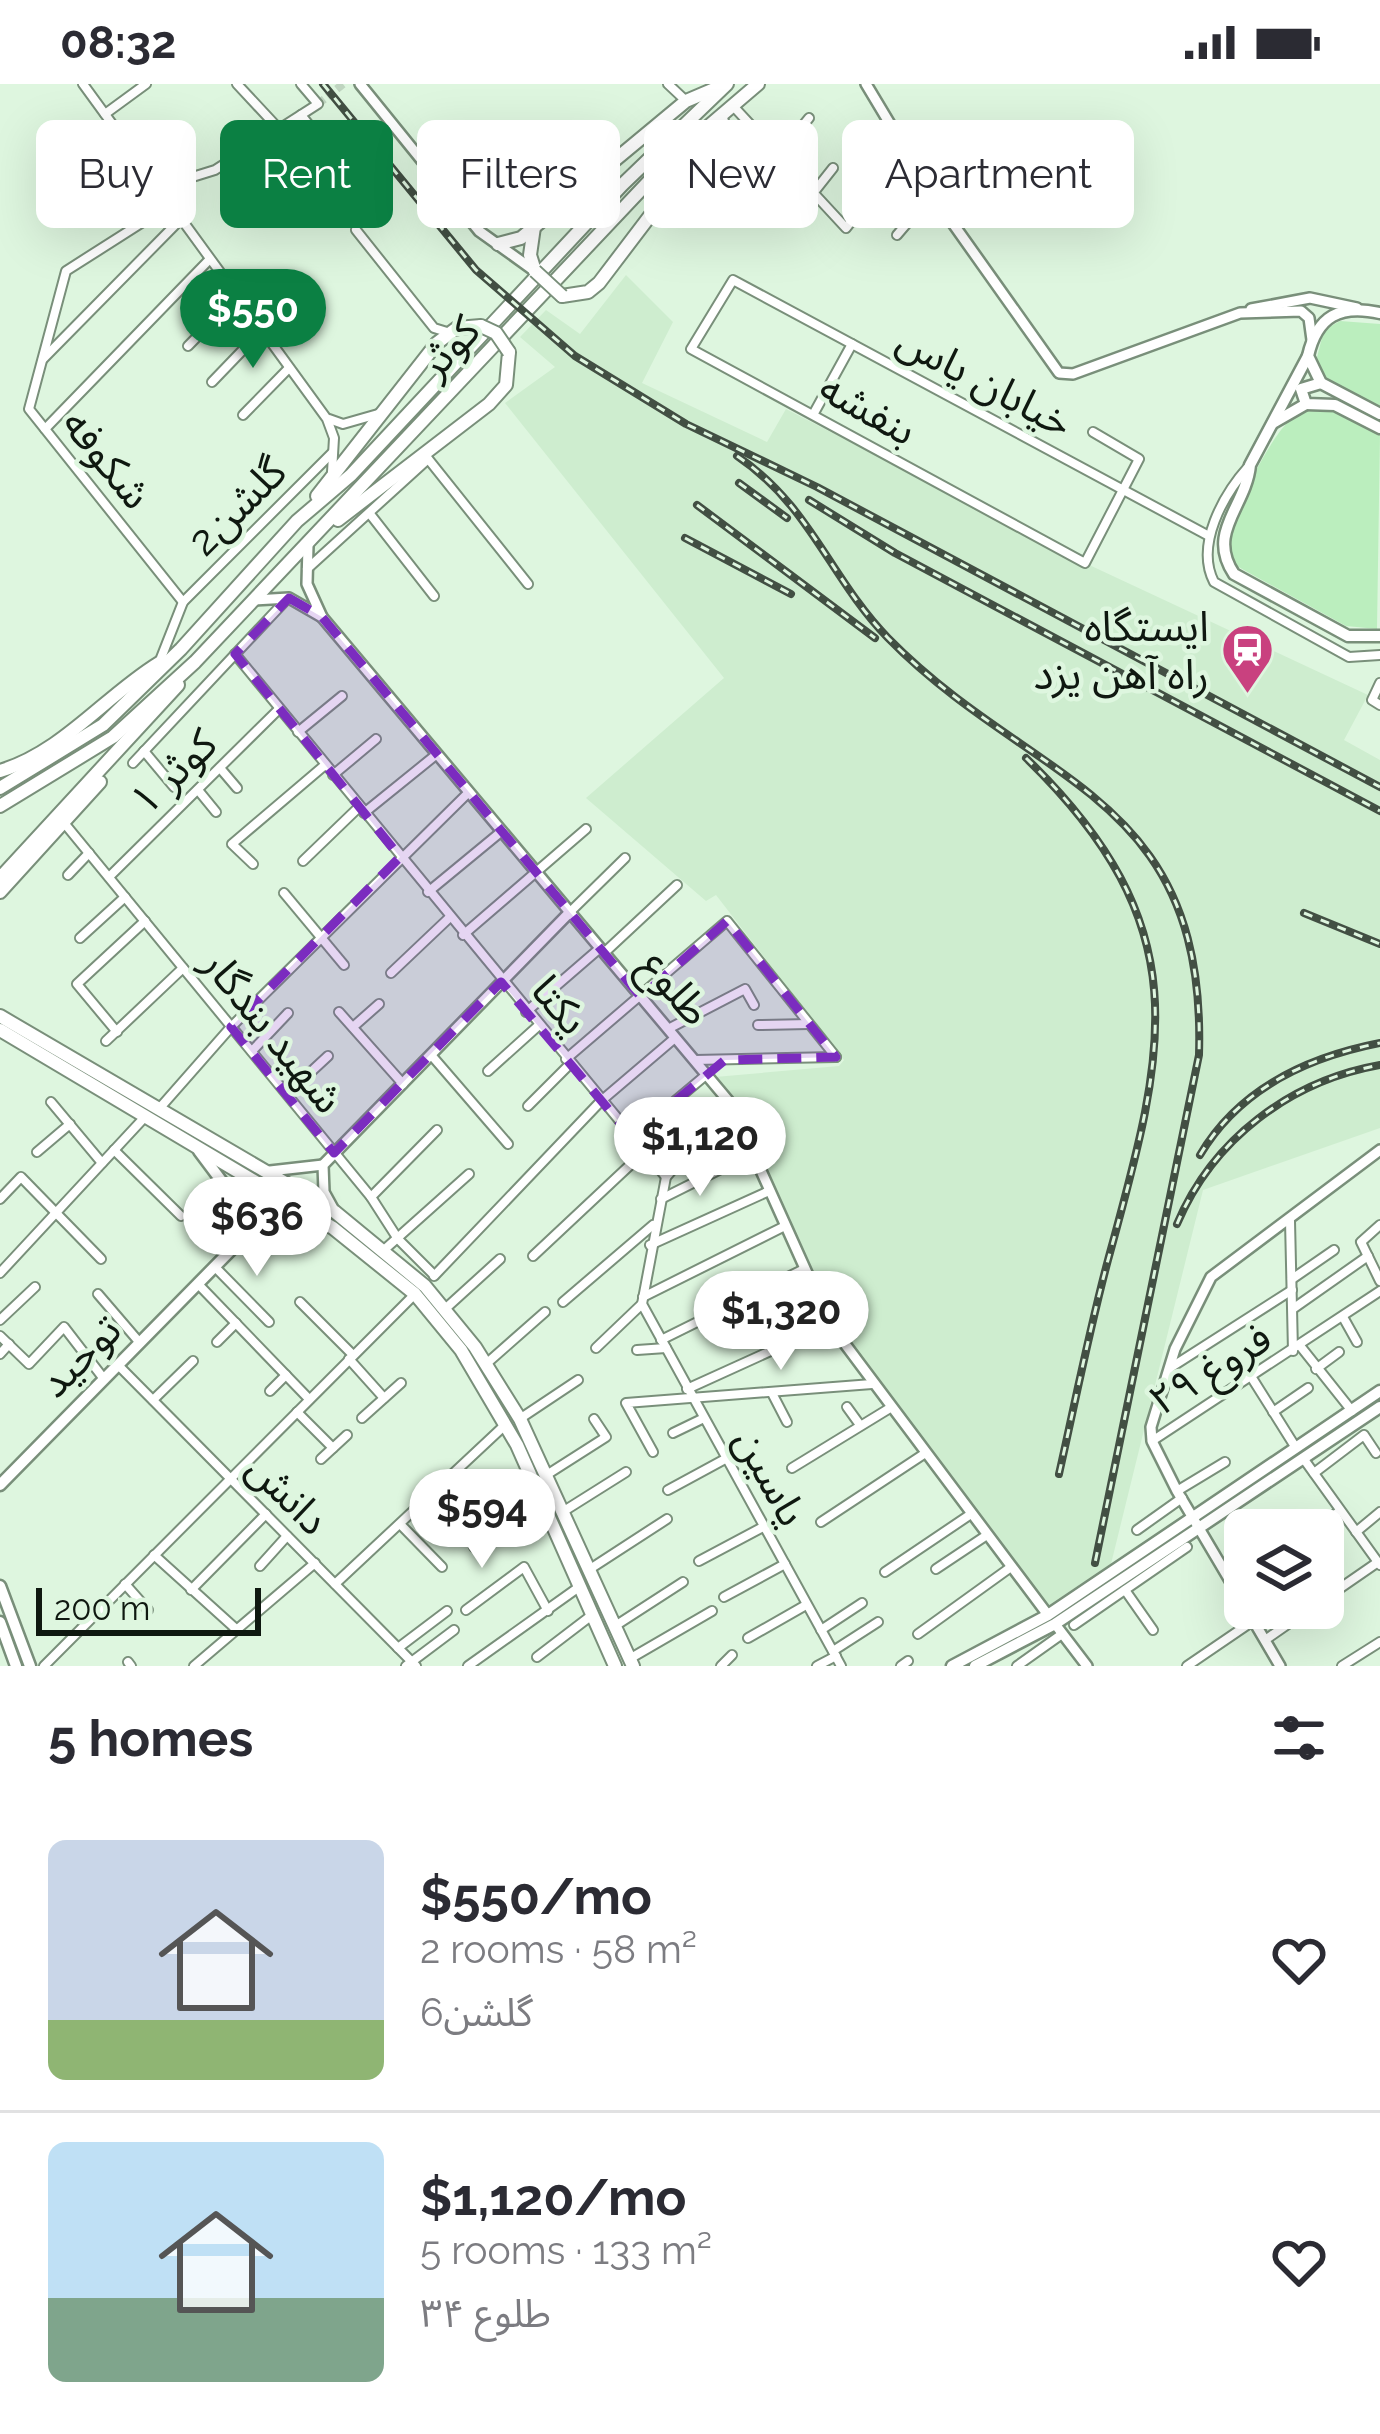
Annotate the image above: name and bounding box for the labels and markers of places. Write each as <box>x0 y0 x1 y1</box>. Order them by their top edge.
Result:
pin: $550 <box>182 269 324 371</box>
place label: ایستگاه راه آهن یزد <box>1034 602 1209 699</box>
station icon: ایستگاه راه آهن یزد <box>1220 622 1276 696</box>
pin: $1,120 <box>602 1097 798 1199</box>
pin: $636 <box>186 1177 328 1279</box>
pin: $1,320 <box>683 1271 879 1373</box>
pin: $594 <box>411 1469 553 1571</box>

